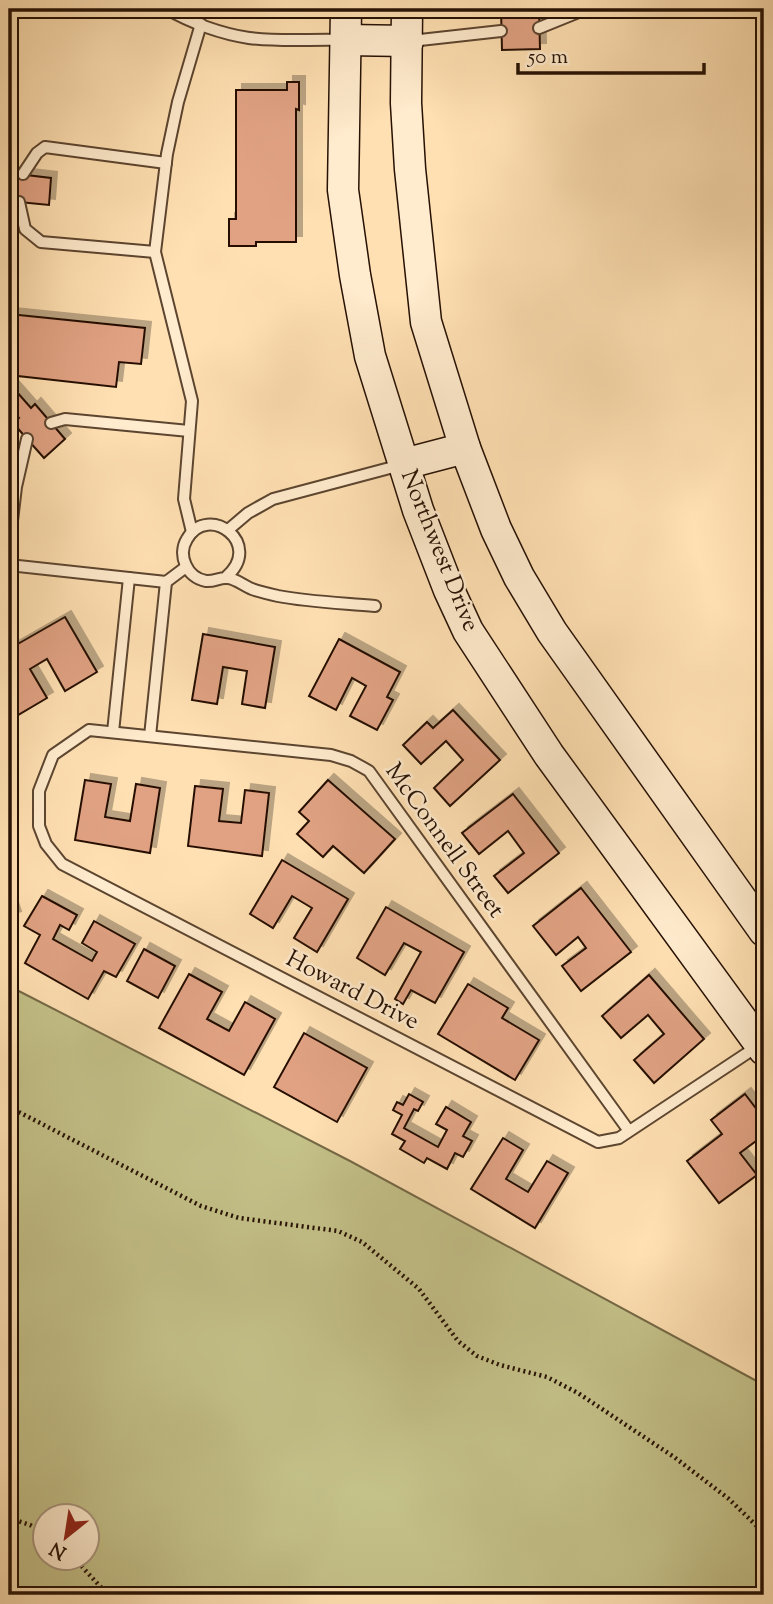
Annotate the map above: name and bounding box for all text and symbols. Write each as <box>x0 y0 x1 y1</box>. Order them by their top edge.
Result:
scale bar <box>518 32 703 76</box>
text: 50 m <box>527 43 568 73</box>
street label: Northwest Drive <box>391 465 487 637</box>
street label: McConnell Street <box>376 757 512 925</box>
street label: Howard Drive <box>279 943 425 1039</box>
north arrow <box>32 1502 102 1572</box>
text: N <box>45 1534 72 1565</box>

